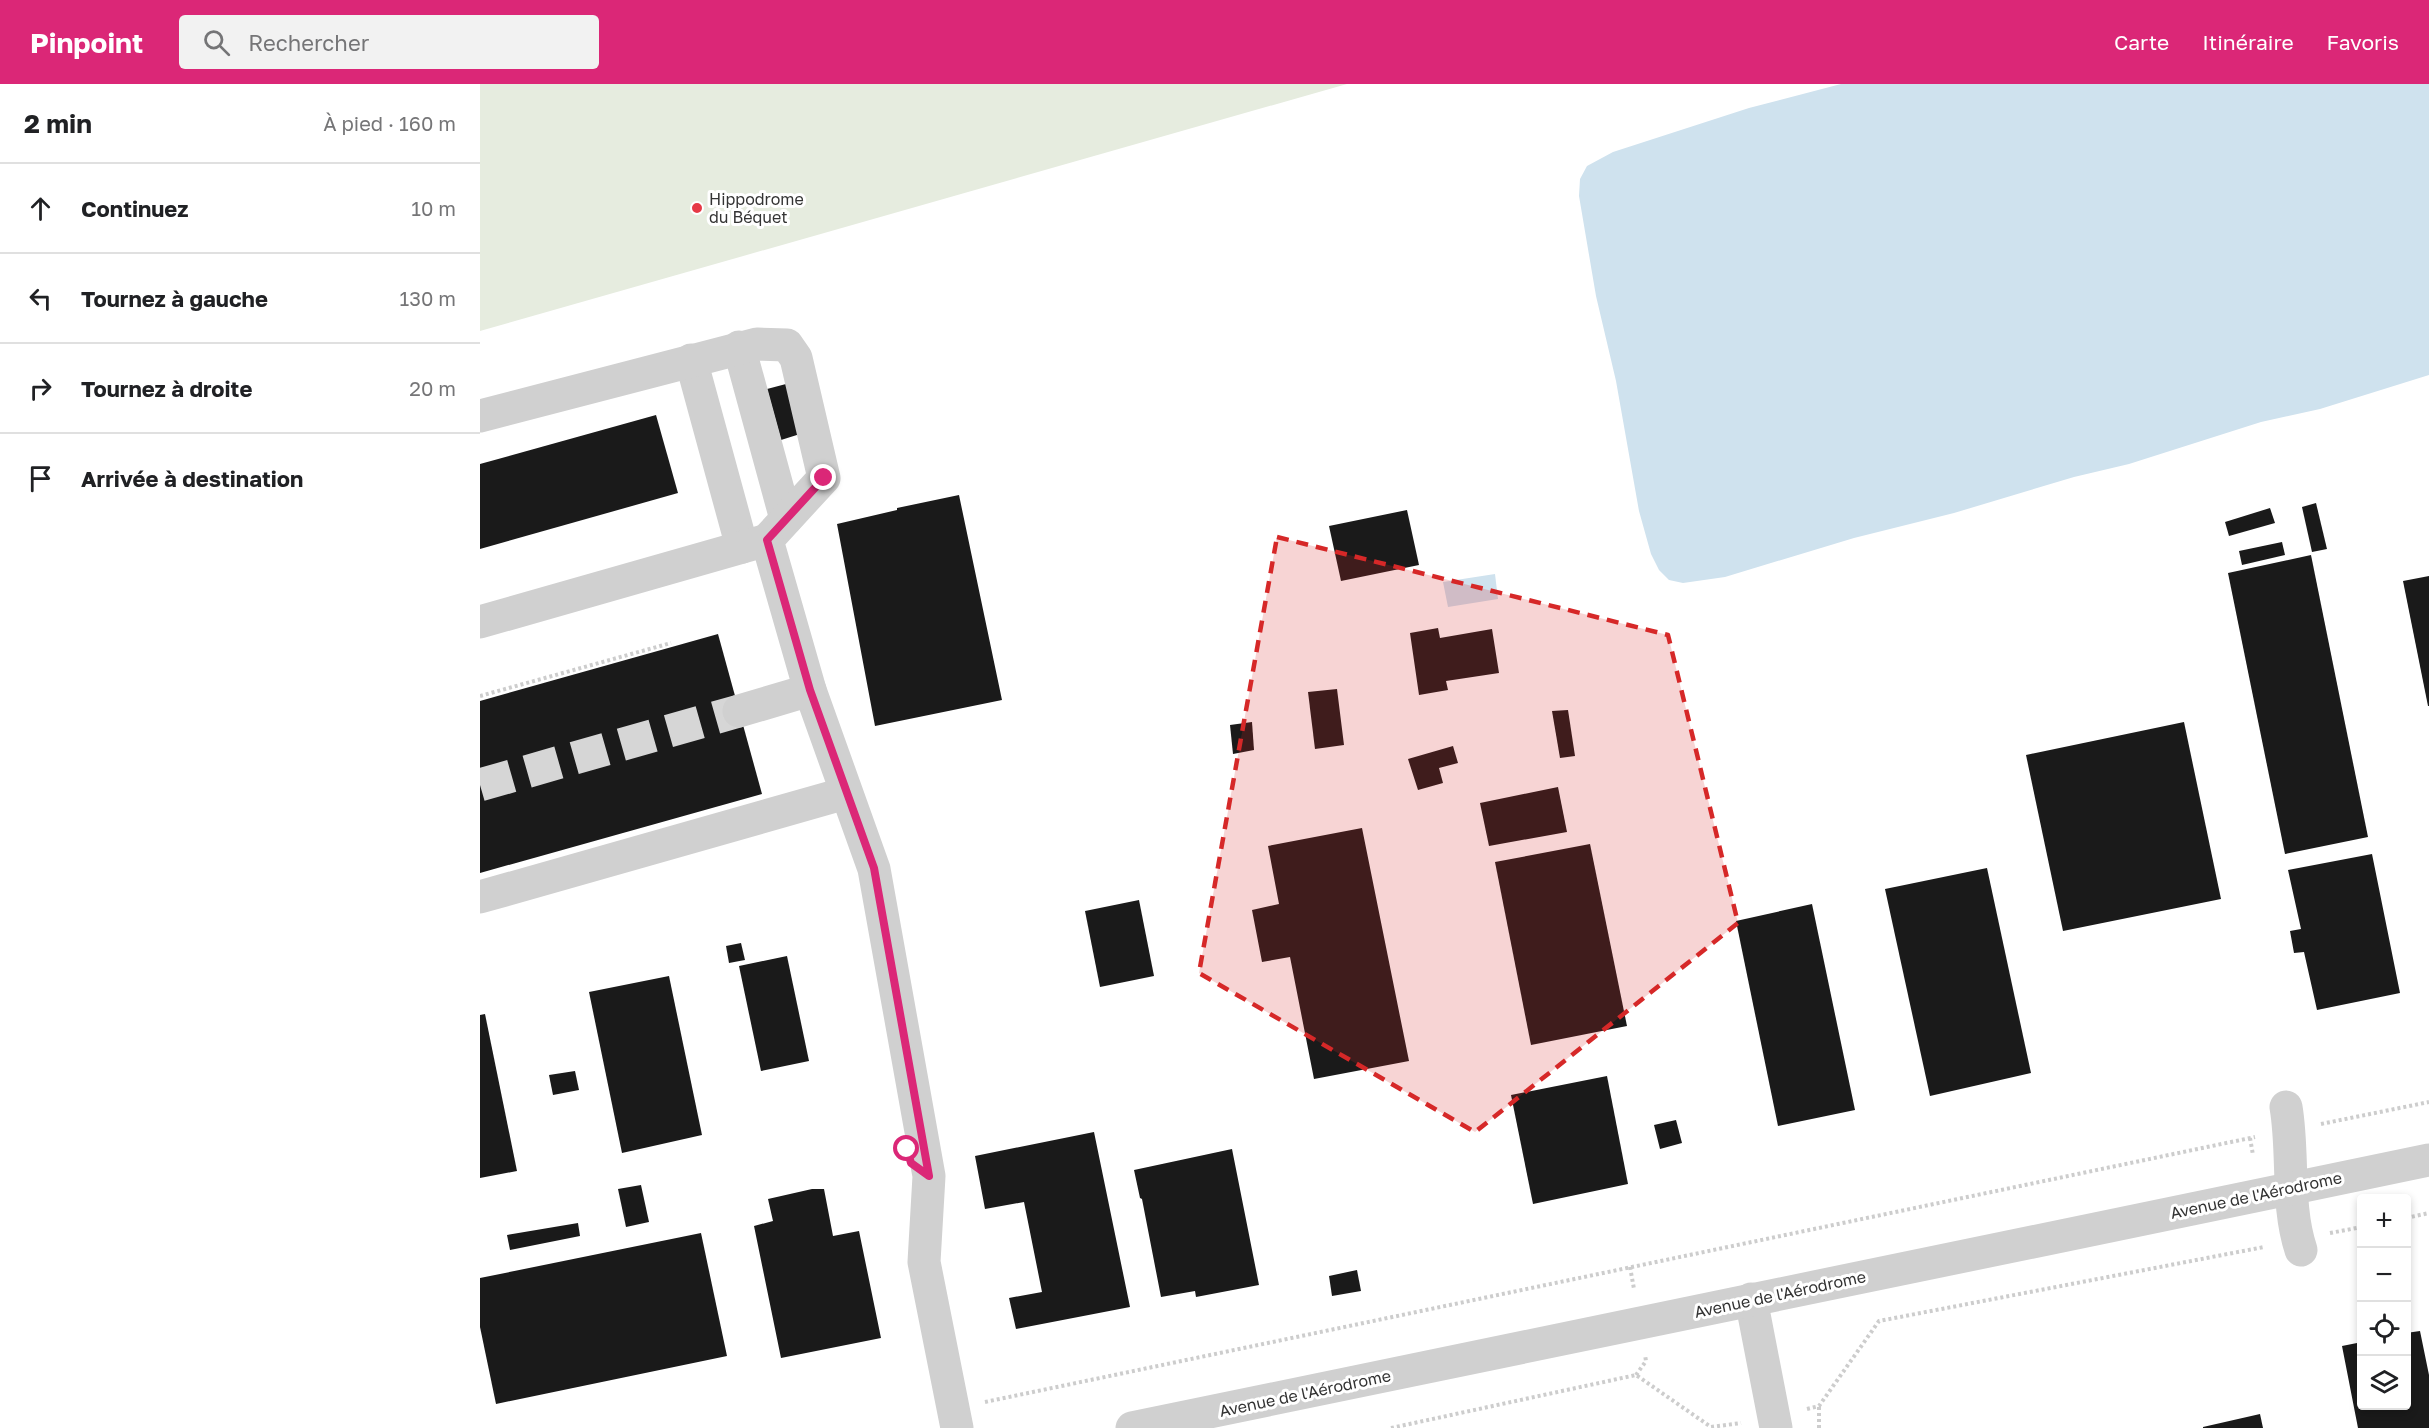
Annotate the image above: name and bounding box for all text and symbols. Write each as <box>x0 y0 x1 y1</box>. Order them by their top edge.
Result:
search box <box>179 15 599 69</box>
text: Pinpoint <box>30 26 143 59</box>
icon: search <box>200 26 233 59</box>
text: Rechercher <box>248 29 369 56</box>
text: Carte <box>2114 29 2169 55</box>
text: Itinéraire <box>2202 29 2294 55</box>
text: Favoris <box>2327 29 2399 55</box>
text: 2 min <box>24 108 92 139</box>
text: À pied · 160 m <box>323 111 456 135</box>
place label: Hippodrome du Béquet <box>709 189 804 227</box>
icon: ahead <box>24 192 57 225</box>
text: Continuez <box>81 195 188 222</box>
text: 10 m <box>411 196 456 220</box>
marker: Hippodrome du Béquet <box>690 201 704 215</box>
icon: left <box>24 282 57 315</box>
text: Tournez à gauche <box>81 285 268 312</box>
text: 130 m <box>400 286 456 310</box>
icon: right <box>24 372 57 405</box>
text: Tournez à droite <box>81 375 252 402</box>
text: 20 m <box>409 376 456 400</box>
icon: arrive <box>24 462 57 495</box>
route end <box>810 464 836 490</box>
text: Arrivée à destination <box>81 465 303 492</box>
route start <box>893 1135 919 1161</box>
street label: Avenue de l'Aérodrome <box>2168 1167 2344 1223</box>
map controls <box>2357 1194 2411 1410</box>
button: + <box>2357 1194 2411 1248</box>
button: − <box>2357 1248 2411 1302</box>
street label: Avenue de l'Aérodrome <box>1692 1266 1868 1322</box>
button: locate <box>2357 1302 2411 1356</box>
button: layers <box>2357 1356 2411 1410</box>
street label: Avenue de l'Aérodrome <box>1217 1365 1393 1421</box>

